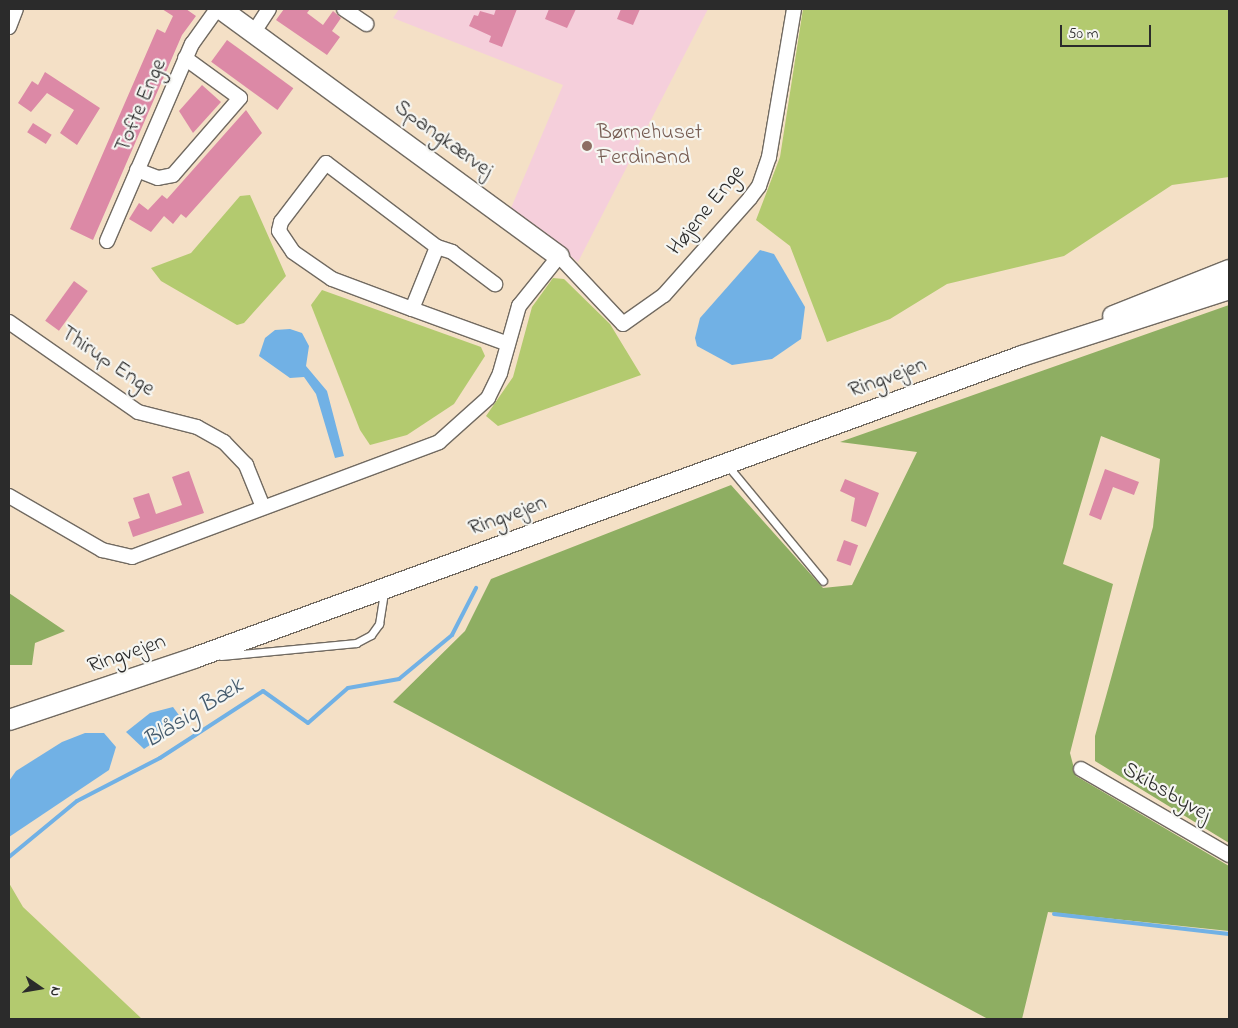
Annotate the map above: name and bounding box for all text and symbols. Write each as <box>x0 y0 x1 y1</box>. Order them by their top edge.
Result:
scale bar <box>1063 15 1154 47</box>
text: 50 m <box>1068 23 1098 45</box>
street label: Tofte Enge <box>110 55 174 157</box>
street label: Spangkærvej <box>388 95 498 185</box>
place label: Børnehuset Ferdinand <box>597 120 702 172</box>
marker: Børnehuset Ferdinand <box>581 140 593 152</box>
street label: Højene Enge <box>663 161 751 261</box>
street label: Thirup Enge <box>55 321 159 403</box>
street label: Ringvejen <box>845 353 931 405</box>
street label: Ringvejen <box>465 491 551 543</box>
street label: Ringvejen <box>84 629 170 681</box>
water label: Blåsig Bæk <box>139 672 249 756</box>
street label: Skibsbyvej <box>1117 757 1215 829</box>
north arrow <box>15 963 65 1013</box>
text: N <box>44 985 66 998</box>

